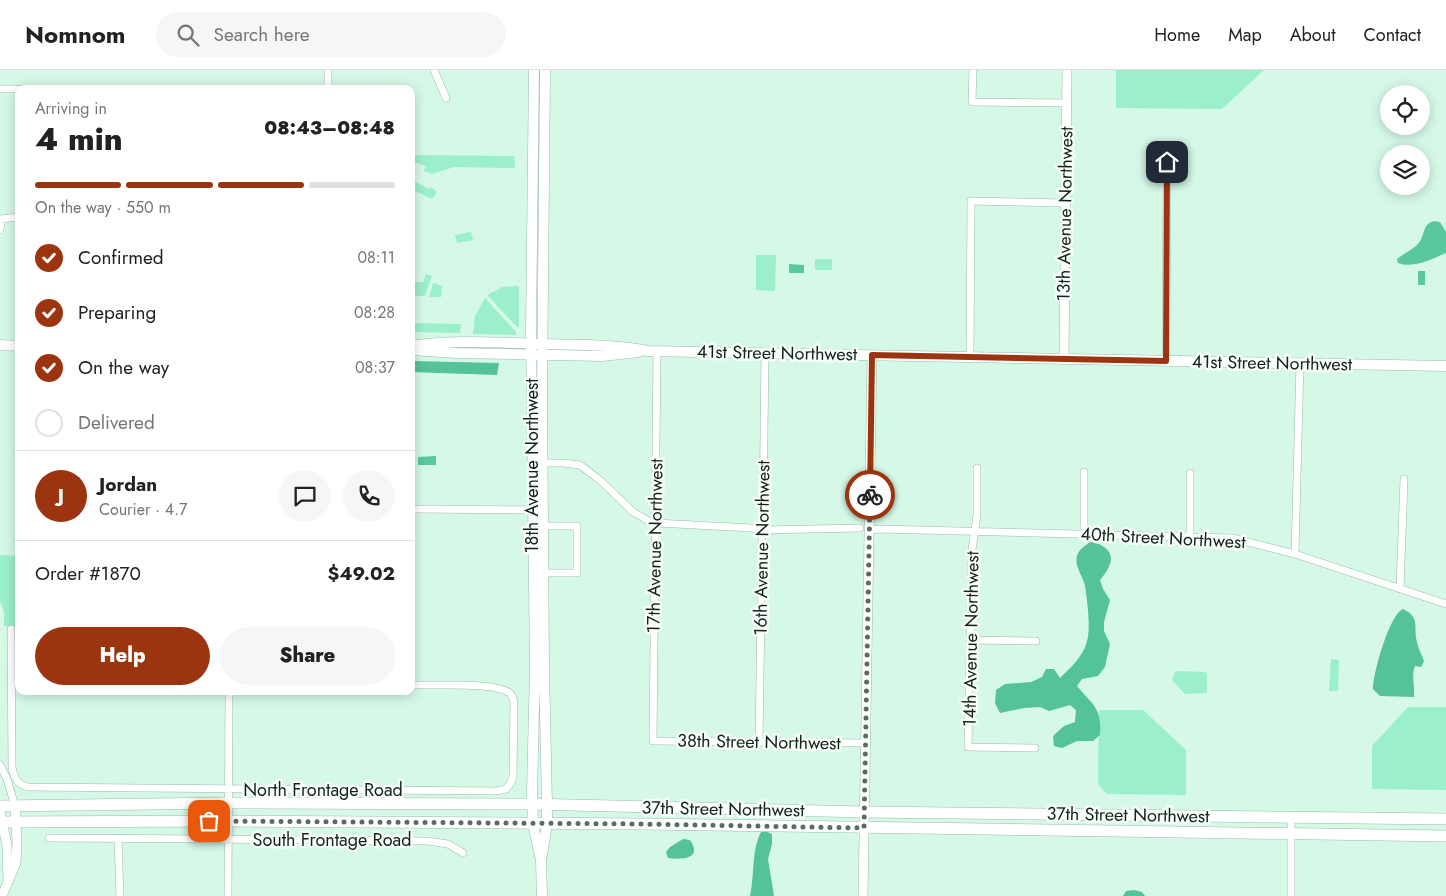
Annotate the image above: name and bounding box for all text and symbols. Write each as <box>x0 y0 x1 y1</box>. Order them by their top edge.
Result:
search box <box>156 12 506 57</box>
text: Nomnom <box>25 17 126 52</box>
icon: search <box>174 21 202 49</box>
text: Search here <box>214 21 310 48</box>
text: Home <box>1154 22 1200 48</box>
text: Map <box>1228 22 1262 48</box>
text: About <box>1290 22 1335 48</box>
text: Contact <box>1363 22 1421 48</box>
map controls <box>1380 85 1430 195</box>
button: locate <box>1380 85 1430 135</box>
text: Arriving in <box>35 97 107 120</box>
text: 08:43–08:48 <box>264 114 395 141</box>
text: 4 min <box>35 116 123 162</box>
street label: 13th Avenue Northwest <box>1050 126 1080 302</box>
pin <box>1146 141 1188 183</box>
button: layers <box>1380 145 1430 195</box>
icon: home <box>1153 148 1181 176</box>
text: On the way · 550 m <box>35 196 171 219</box>
icon: check <box>35 244 63 272</box>
text: Confirmed <box>78 244 164 271</box>
text: 08:11 <box>357 246 395 269</box>
icon: check <box>35 299 63 327</box>
text: Preparing <box>78 299 156 326</box>
text: 08:28 <box>354 301 395 324</box>
street label: 41st Street Northwest <box>697 339 858 367</box>
street label: 41st Street Northwest <box>1192 349 1353 377</box>
icon: check <box>35 354 63 382</box>
text: On the way <box>78 354 169 381</box>
text: 08:37 <box>355 356 395 379</box>
street label: 18th Avenue Northwest <box>519 378 545 554</box>
text: Delivered <box>78 409 155 436</box>
street label: 17th Avenue Northwest <box>640 458 670 634</box>
street label: 16th Avenue Northwest <box>747 459 777 636</box>
button: chat <box>279 470 331 522</box>
button: phone <box>343 470 395 522</box>
courier <box>845 470 895 520</box>
text: Jordan <box>99 471 157 498</box>
icon: bike <box>856 481 884 509</box>
text: J <box>58 482 64 509</box>
text: Courier · 4.7 <box>99 498 187 521</box>
street label: 40th Street Northwest <box>1080 521 1247 555</box>
street label: 14th Avenue Northwest <box>956 550 986 727</box>
text: Order #1870 <box>35 560 141 587</box>
text: $49.02 <box>327 560 395 587</box>
button: Help <box>35 627 210 685</box>
button: Share <box>220 627 395 685</box>
street label: 38th Street Northwest <box>677 728 842 756</box>
street label: North Frontage Road <box>243 777 403 803</box>
street label: 37th Street Northwest <box>641 795 805 823</box>
pin <box>188 800 230 842</box>
street label: 37th Street Northwest <box>1046 801 1210 829</box>
icon: bag <box>195 807 223 835</box>
street label: South Frontage Road <box>253 827 411 853</box>

